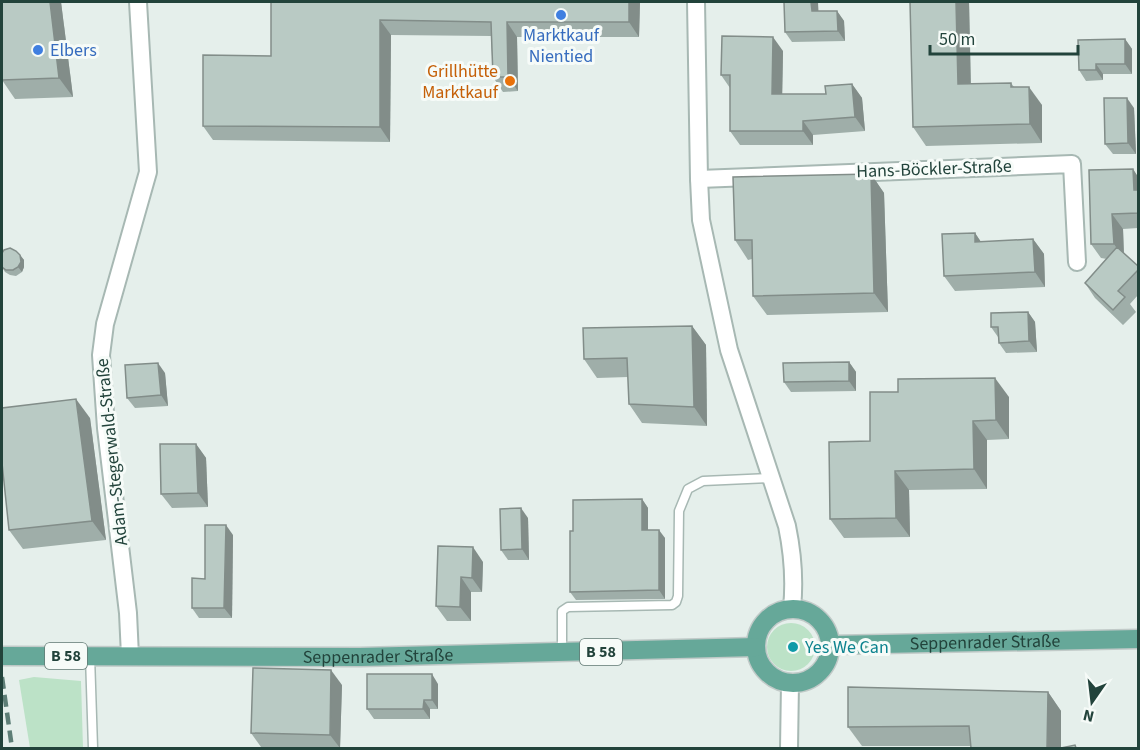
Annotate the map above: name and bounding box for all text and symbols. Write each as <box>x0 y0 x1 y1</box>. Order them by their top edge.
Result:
marker: Marktkauf Nientied <box>554 8 568 22</box>
scale bar <box>930 18 1078 56</box>
place label: Marktkauf Nientied <box>523 23 600 69</box>
text: 50 m <box>939 27 975 52</box>
place label: Elbers <box>50 38 97 63</box>
marker: Elbers <box>31 43 45 57</box>
place label: Grillhütte Marktkauf <box>422 59 499 105</box>
marker: Grillhütte Marktkauf <box>503 74 517 88</box>
street label: Hans-Böckler-Straße <box>856 154 1012 184</box>
street label: Adam-Stegerwald-Straße <box>90 357 134 547</box>
street label: Seppenrader Straße <box>909 628 1061 656</box>
place label: Yes We Can <box>804 635 889 660</box>
road number: B 58 <box>580 639 622 665</box>
marker: Yes We Can <box>786 640 800 654</box>
street label: Seppenrader Straße <box>303 642 454 670</box>
road number: B 58 <box>45 643 87 669</box>
north arrow <box>1062 672 1122 732</box>
text: N <box>1081 704 1096 728</box>

